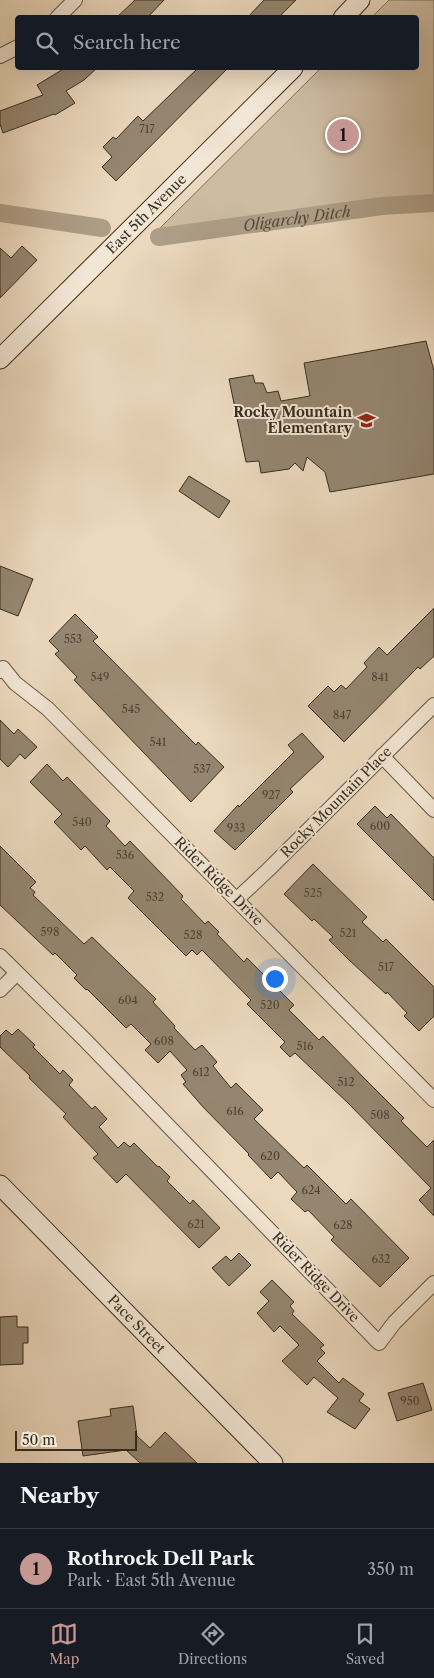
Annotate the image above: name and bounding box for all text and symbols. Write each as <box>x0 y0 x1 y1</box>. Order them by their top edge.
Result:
search box <box>15 15 419 70</box>
icon: search <box>33 29 61 57</box>
text: Search here <box>73 31 181 54</box>
pin: 1 <box>327 116 359 154</box>
house number: 717 <box>139 122 155 136</box>
street label: East 5th Avenue <box>102 170 190 258</box>
water label: Oligarchy Ditch <box>242 201 352 235</box>
place label: Rocky Mountain Elementary <box>233 403 352 437</box>
school or university icon: Rocky Mountain Elementary <box>356 410 376 430</box>
house number: 553 <box>64 632 82 646</box>
house number: 549 <box>91 670 109 684</box>
house number: 841 <box>371 670 389 684</box>
house number: 545 <box>122 702 140 716</box>
house number: 847 <box>333 708 352 722</box>
house number: 541 <box>150 735 167 749</box>
street label: Rocky Mountain Place <box>277 743 395 861</box>
house number: 537 <box>193 762 211 776</box>
house number: 927 <box>262 788 281 802</box>
house number: 540 <box>72 815 92 829</box>
house number: 600 <box>370 819 390 833</box>
house number: 933 <box>227 821 245 835</box>
street label: Rider Ridge Drive <box>171 833 267 929</box>
house number: 536 <box>116 848 135 862</box>
house number: 525 <box>304 886 322 900</box>
house number: 532 <box>146 890 164 904</box>
house number: 598 <box>41 925 59 939</box>
house number: 521 <box>340 926 357 940</box>
house number: 528 <box>184 928 202 942</box>
house number: 517 <box>378 960 395 974</box>
your location <box>262 966 288 992</box>
house number: 604 <box>118 993 138 1007</box>
house number: 520 <box>260 998 280 1012</box>
house number: 608 <box>154 1034 174 1048</box>
house number: 516 <box>296 1039 314 1053</box>
house number: 612 <box>192 1065 210 1079</box>
house number: 512 <box>338 1075 354 1089</box>
house number: 616 <box>226 1104 244 1118</box>
house number: 508 <box>370 1108 390 1122</box>
house number: 620 <box>260 1149 280 1163</box>
house number: 624 <box>301 1183 321 1197</box>
house number: 621 <box>187 1217 205 1231</box>
house number: 628 <box>333 1218 353 1232</box>
street label: Rider Ridge Drive <box>268 1228 364 1326</box>
house number: 632 <box>372 1252 390 1266</box>
street label: Pace Street <box>104 1291 169 1357</box>
house number: 950 <box>400 1394 420 1408</box>
scale bar <box>15 1428 138 1451</box>
text: 50 m <box>22 1431 55 1449</box>
text: Nearby <box>20 1483 99 1508</box>
text: Rothrock Dell Park <box>67 1547 254 1570</box>
text: 1 <box>32 1559 40 1579</box>
text: 350 m <box>367 1559 414 1579</box>
text: Park · East 5th Avenue <box>67 1570 236 1590</box>
tab: Map <box>49 1620 79 1668</box>
tab: Directions <box>178 1620 247 1668</box>
tab: Saved <box>346 1620 385 1668</box>

